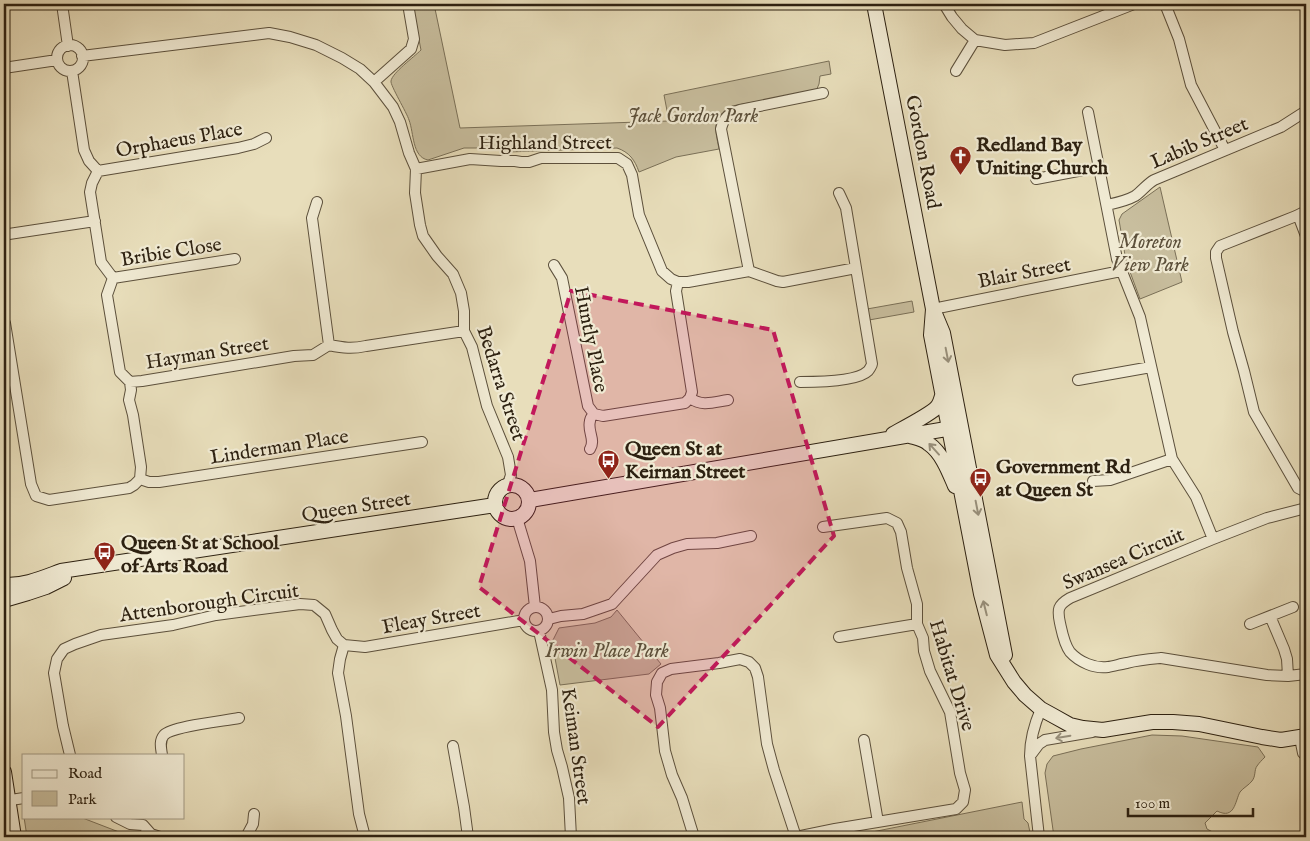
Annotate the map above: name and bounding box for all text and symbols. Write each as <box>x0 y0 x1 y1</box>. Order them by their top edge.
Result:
street label: Gordon Road <box>899 93 946 212</box>
park label: Jack Gordon Park <box>628 104 758 129</box>
street label: Labib Street <box>1147 112 1252 175</box>
street label: Orphaeus Place <box>114 117 245 164</box>
street label: Highland Street <box>478 131 612 156</box>
place label: Redland Bay Uniting Church <box>975 133 1109 181</box>
church icon: Redland Bay Uniting Church <box>948 144 972 175</box>
park label: Moreton View Park <box>1111 230 1189 278</box>
street label: Bribie Close <box>119 232 224 273</box>
street label: Blair Street <box>976 252 1073 295</box>
street label: Huntly Place <box>568 284 613 395</box>
street label: Bedarra Street <box>470 323 531 444</box>
street label: Hayman Street <box>144 331 271 376</box>
one-way arrow <box>943 347 953 363</box>
street label: Linderman Place <box>208 424 350 471</box>
place label: Queen St at Keirnan Street <box>625 437 745 485</box>
one-way arrow <box>928 443 940 456</box>
bus stop icon: Queen St at Keirnan Street <box>597 448 621 479</box>
place label: Government Rd at Queen St <box>996 455 1132 503</box>
bus stop icon: Government Rd at Queen St <box>968 466 992 497</box>
street label: Queen Street <box>300 487 413 528</box>
one-way arrow <box>973 500 982 516</box>
street label: Swansea Circuit <box>1059 522 1188 596</box>
place label: Queen St at School of Arts Road <box>121 531 279 579</box>
bus stop icon: Queen St at School of Arts Road <box>93 541 117 572</box>
street label: Attenborough Circuit <box>117 579 301 629</box>
street label: Fleay Street <box>380 598 483 640</box>
one-way arrow <box>979 600 989 616</box>
street label: Habitat Drive <box>923 617 980 734</box>
park label: Irwin Place Park <box>544 639 669 664</box>
street label: Keiman Street <box>555 686 596 806</box>
one-way arrow <box>1055 733 1071 743</box>
legend <box>22 754 185 818</box>
text: Road <box>68 764 103 783</box>
scale bar <box>1128 786 1252 818</box>
text: Park <box>68 790 98 809</box>
text: 100 m <box>1135 794 1171 813</box>

